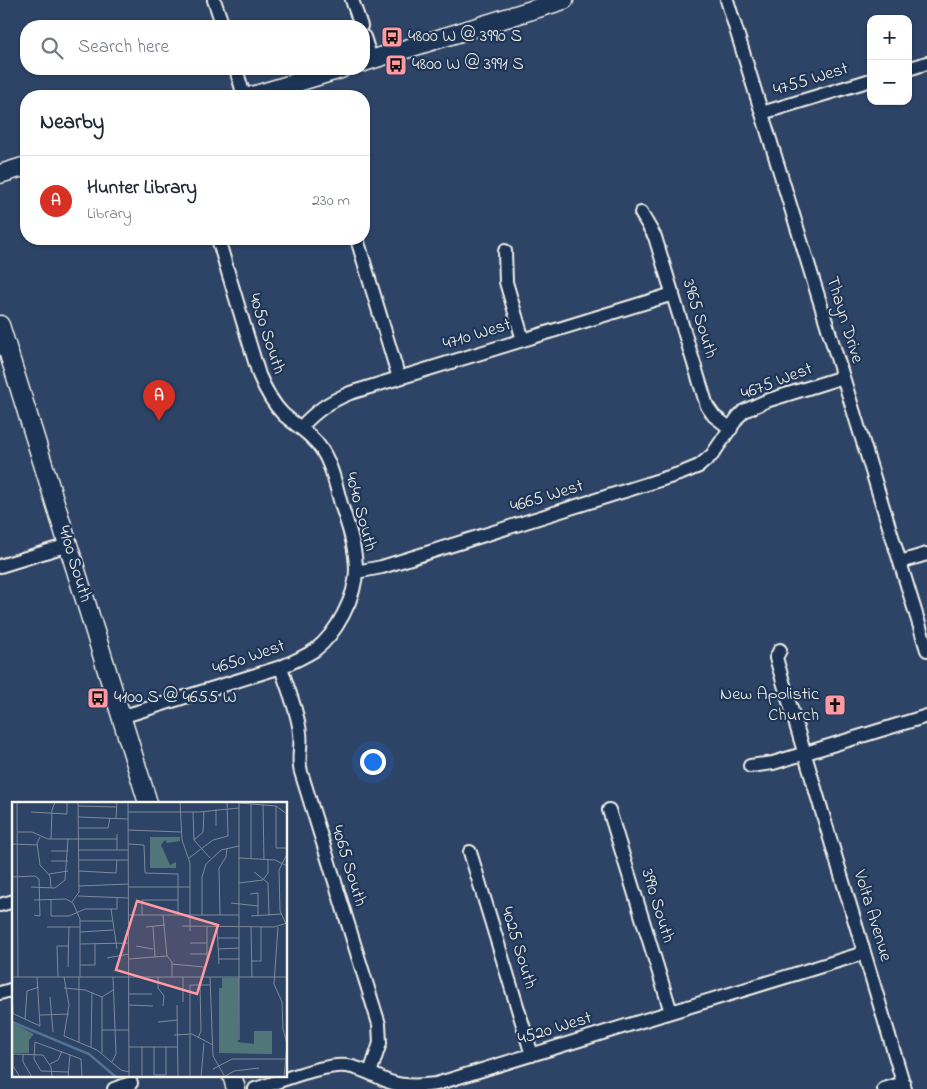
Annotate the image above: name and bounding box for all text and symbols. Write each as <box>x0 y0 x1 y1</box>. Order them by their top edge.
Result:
map controls <box>867 15 912 105</box>
button: + <box>867 15 912 60</box>
search box <box>20 20 370 75</box>
place label: 4800 W @ 3990 S <box>408 24 522 50</box>
bus stop icon: 4800 W @ 3990 S <box>380 25 404 49</box>
icon: search <box>38 34 66 62</box>
text: Search here <box>78 34 169 61</box>
place label: 4800 W @ 3991 S <box>412 52 524 78</box>
bus stop icon: 4800 W @ 3991 S <box>384 53 408 77</box>
street label: 4755 West <box>770 56 852 104</box>
button: − <box>867 60 912 105</box>
text: Nearby <box>40 108 104 138</box>
text: Hunter Library <box>87 175 197 202</box>
text: A <box>51 189 61 213</box>
text: 230 m <box>312 189 350 213</box>
text: Library <box>87 202 132 226</box>
street label: Thayn Drive <box>818 273 870 368</box>
street label: 3965 South <box>675 276 723 362</box>
street label: 4050 South <box>241 290 291 378</box>
street label: 4710 West <box>440 312 514 358</box>
street label: 4675 West <box>737 356 817 408</box>
pin: A <box>143 380 175 421</box>
street label: 4040 South <box>337 470 383 554</box>
street label: 4665 West <box>507 474 587 520</box>
street label: 4100 South <box>50 522 98 606</box>
street label: 4650 West <box>209 633 289 683</box>
place label: New Apolistic Church <box>720 682 819 729</box>
place label: 4100 S @ 4655 W <box>114 685 237 711</box>
bus stop icon: 4100 S @ 4655 W <box>86 686 110 710</box>
church icon: New Apolistic Church <box>823 693 847 717</box>
your location <box>360 749 386 775</box>
inset map <box>12 802 288 1076</box>
street label: 4065 South <box>323 822 373 910</box>
street label: 3990 South <box>633 866 681 946</box>
street label: Volta Avenue <box>845 866 899 966</box>
street label: 4025 South <box>493 904 543 992</box>
street label: 4520 West <box>515 1005 595 1053</box>

